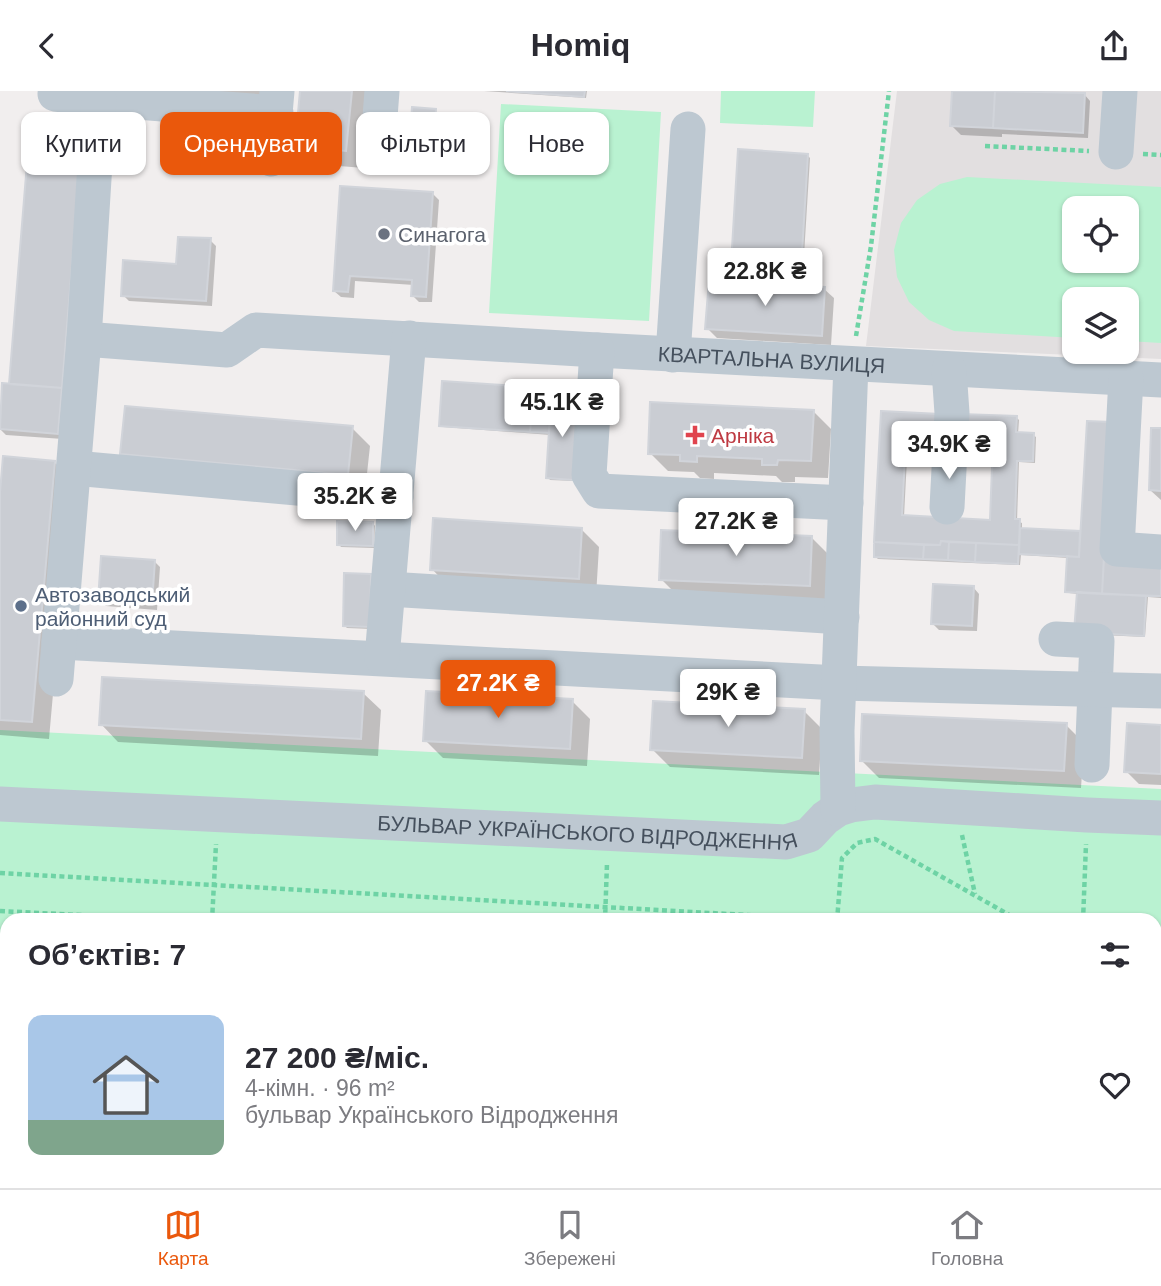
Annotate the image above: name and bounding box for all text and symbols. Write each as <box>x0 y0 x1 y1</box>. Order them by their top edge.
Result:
icon: back <box>28 27 66 65</box>
text: Homiq <box>531 27 630 63</box>
icon: share <box>1095 27 1133 65</box>
chip: Купити <box>21 112 146 175</box>
chip: Орендувати <box>160 112 342 175</box>
chip: Фільтри <box>356 112 490 175</box>
chip: Нове <box>504 112 609 175</box>
map controls <box>1062 196 1139 364</box>
button: locate <box>1062 196 1139 273</box>
place label: Синагога <box>398 223 486 246</box>
marker: Синагога <box>376 226 392 242</box>
pin: 22.8K ₴ <box>700 249 830 308</box>
text: 22.8K ₴ <box>723 258 807 284</box>
button: layers <box>1062 287 1139 364</box>
street label: КВАРТАЛЬНА ВУЛИЦЯ <box>657 342 886 377</box>
pin: 45.1K ₴ <box>497 379 627 439</box>
text: 45.1K ₴ <box>520 389 604 415</box>
pin: 34.9K ₴ <box>884 421 1014 481</box>
place label: Арніка <box>711 424 775 447</box>
marker: Арніка <box>685 425 705 445</box>
text: 34.9K ₴ <box>907 431 991 457</box>
pin: 35.2K ₴ <box>290 473 420 533</box>
text: 35.2K ₴ <box>313 483 397 509</box>
pin: 27.2K ₴ <box>671 498 801 558</box>
text: 27.2K ₴ <box>694 508 778 534</box>
place label: Автозаводський районний суд <box>35 583 190 630</box>
marker: Автозаводський районний суд <box>13 598 29 614</box>
pin: 27.2K ₴ <box>433 661 563 720</box>
pin: 29K ₴ <box>679 669 777 729</box>
text: 27.2K ₴ <box>456 670 540 696</box>
text: 29K ₴ <box>696 679 760 705</box>
street label: БУЛЬВАР УКРАЇНСЬКОГО ВІДРОДЖЕННЯ <box>377 811 800 854</box>
icon: filters <box>1096 936 1134 974</box>
text: Об’єктів: 7 <box>28 938 186 971</box>
text: 27 200 ₴/міс. <box>245 1041 429 1074</box>
icon: home <box>84 1043 168 1127</box>
icon: heart <box>1096 1066 1134 1104</box>
text: 4-кімн. · 96 m² <box>245 1075 395 1101</box>
text: бульвар Українського Відродження <box>245 1102 618 1128</box>
tab: Карта <box>158 1206 209 1270</box>
tab: Збережені <box>524 1206 616 1270</box>
tab: Головна <box>931 1206 1003 1270</box>

